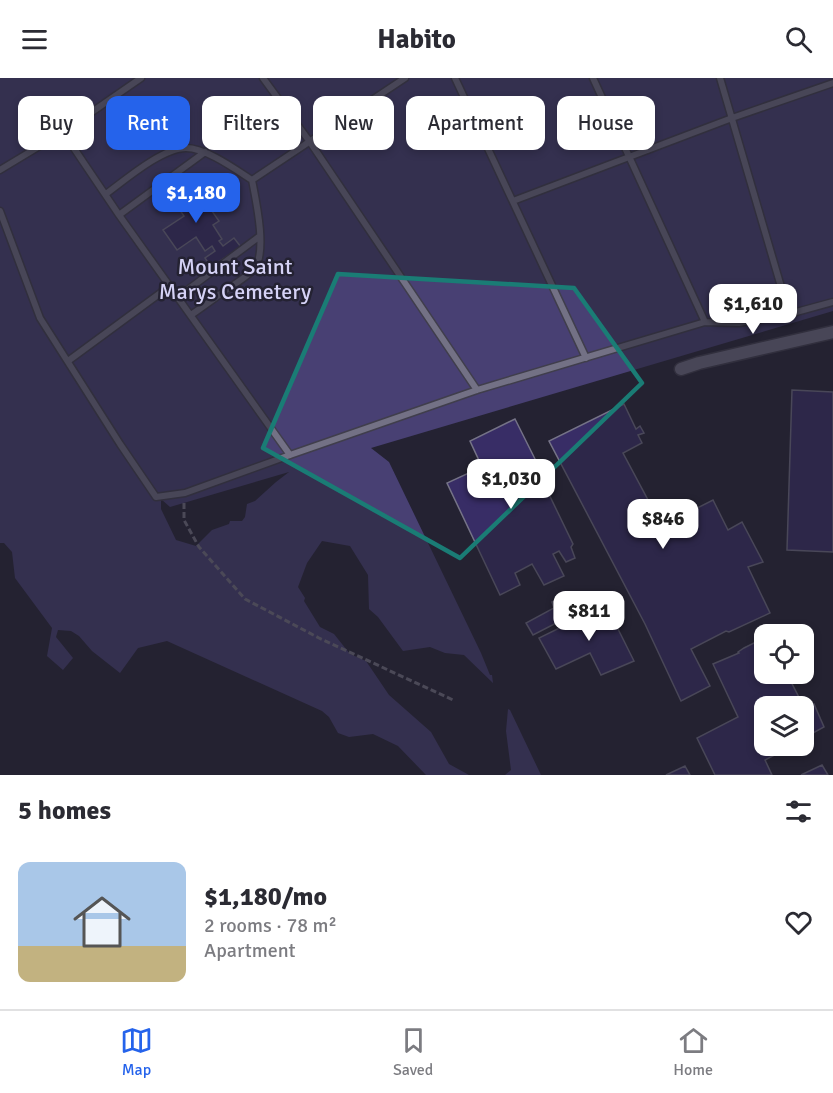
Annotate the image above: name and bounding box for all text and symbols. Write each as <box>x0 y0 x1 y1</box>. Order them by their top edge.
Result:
icon: menu <box>18 23 51 56</box>
text: Habito <box>377 23 456 56</box>
icon: search <box>782 23 815 56</box>
chip: Buy <box>18 96 94 150</box>
chip: Rent <box>106 96 190 150</box>
chip: Filters <box>202 96 301 150</box>
chip: New <box>313 96 394 150</box>
chip: Apartment <box>406 96 545 150</box>
chip: House <box>557 96 655 150</box>
pin: $1,180 <box>147 173 245 224</box>
text: $1,180 <box>166 180 226 205</box>
park label: Mount Saint Marys Cemetery <box>159 253 312 305</box>
pin: $1,610 <box>704 284 802 335</box>
text: $1,610 <box>723 291 783 316</box>
pin: $1,030 <box>462 459 560 510</box>
text: $1,030 <box>481 466 541 491</box>
pin: $846 <box>627 499 699 550</box>
text: $846 <box>641 506 685 531</box>
pin: $811 <box>553 591 625 642</box>
text: $811 <box>567 598 611 623</box>
map controls <box>754 624 814 756</box>
button: locate <box>754 624 814 684</box>
button: layers <box>754 696 814 756</box>
text: 5 homes <box>18 795 111 827</box>
icon: filters <box>782 795 815 828</box>
text: $1,180/mo <box>204 881 327 913</box>
icon: home <box>66 886 138 958</box>
icon: heart <box>782 906 815 939</box>
text: 2 rooms · 78 m² <box>204 913 337 938</box>
text: Apartment <box>204 938 296 963</box>
tab: Map <box>120 1024 153 1080</box>
tab: Saved <box>393 1024 433 1080</box>
tab: Home <box>673 1024 713 1080</box>

